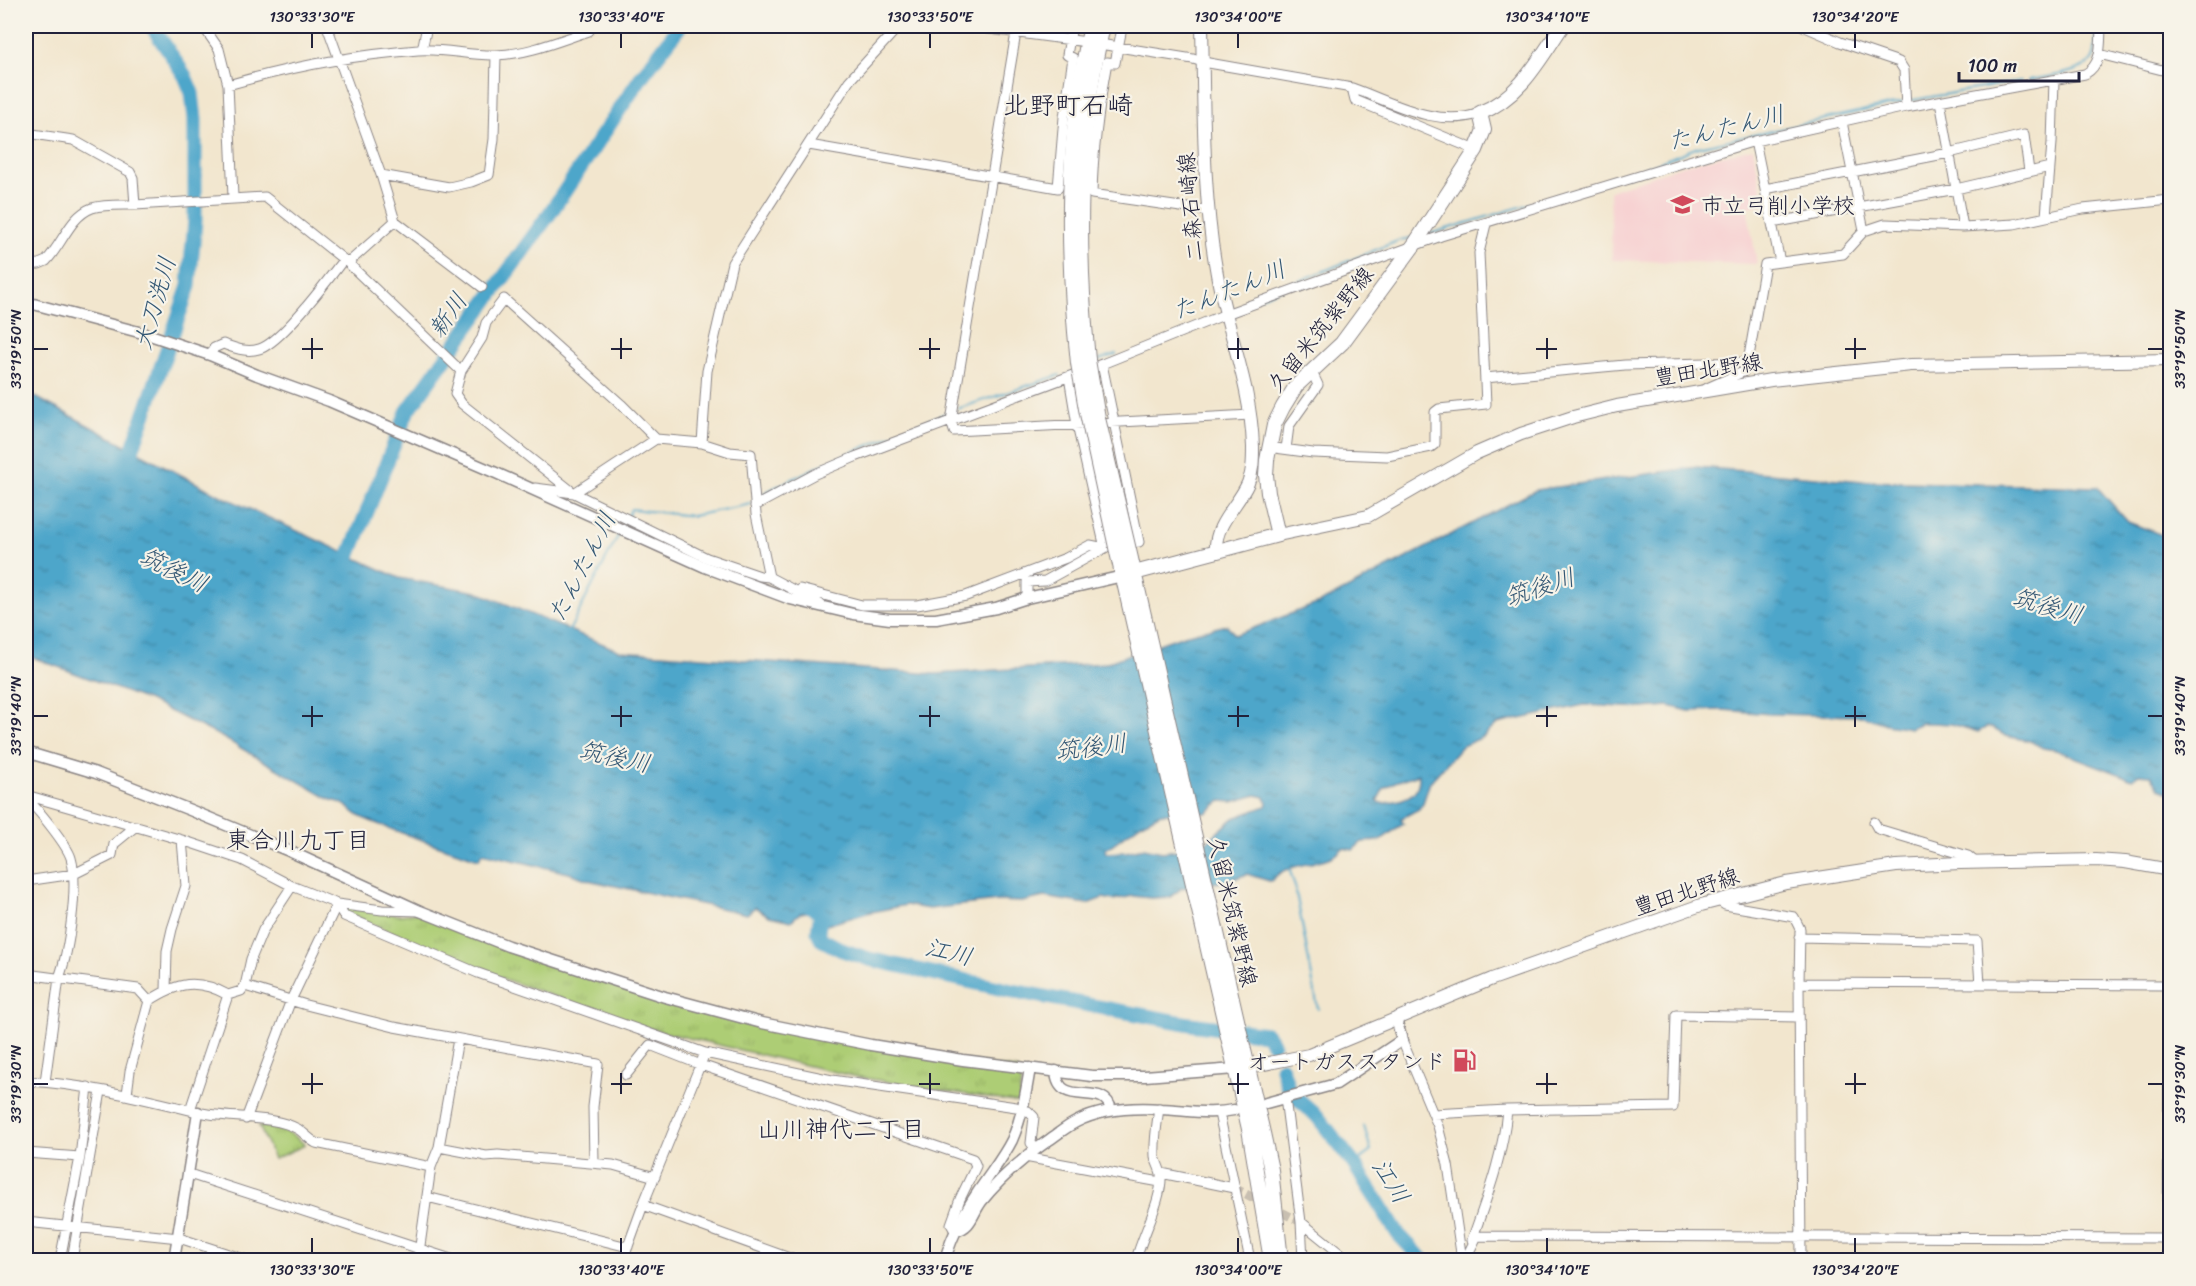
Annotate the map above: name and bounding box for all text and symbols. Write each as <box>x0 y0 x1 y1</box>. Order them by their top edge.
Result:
text: 130°33'30"E <box>270 4 356 30</box>
text: 130°33'40"E <box>578 4 666 30</box>
text: 130°33'50"E <box>887 4 975 30</box>
text: 130°34'00"E <box>1194 4 1283 30</box>
text: 130°34'10"E <box>1505 4 1591 30</box>
text: 130°34'20"E <box>1812 4 1900 30</box>
scale bar <box>1959 45 2079 83</box>
text: 100 m <box>1968 50 2017 82</box>
district label: 北野町石崎 <box>1003 82 1133 128</box>
water label: たんたん川 <box>1663 93 1789 163</box>
street label: 二森石崎線 <box>1166 150 1215 263</box>
place label: 市立弓削小学校 <box>1701 186 1855 225</box>
school or university icon: 市立弓削小学校 <box>1670 192 1696 218</box>
water label: たんたん川 <box>1166 248 1292 332</box>
water label: 大刀洗川 <box>122 251 188 355</box>
street label: 久留米筑紫野線 <box>1257 257 1384 401</box>
water label: 新川 <box>417 283 479 347</box>
text: 33°19'50"N <box>3 309 29 389</box>
text: 33°19'50"N <box>2167 309 2193 389</box>
street label: 豊田北野線 <box>1651 342 1765 397</box>
water label: たんたん川 <box>536 504 628 630</box>
water label: 筑後川 <box>132 535 216 605</box>
water label: 筑後川 <box>1499 556 1581 618</box>
water label: 筑後川 <box>2008 576 2088 636</box>
text: 33°19'40"N <box>3 676 29 756</box>
text: 33°19'40"N <box>2167 676 2193 756</box>
water label: 筑後川 <box>1053 722 1129 772</box>
water label: 筑後川 <box>575 729 655 785</box>
district label: 東合川九丁目 <box>226 819 370 861</box>
street label: 久留米筑紫野線 <box>1196 832 1269 991</box>
street label: 豊田北野線 <box>1628 856 1744 927</box>
water label: 江川 <box>921 926 977 978</box>
place label: オートガススタンド <box>1247 1042 1446 1081</box>
text: 33°19'30"N <box>3 1044 29 1123</box>
text: 33°19'30"N <box>2167 1044 2193 1123</box>
fuel station icon: オートガススタンド <box>1451 1048 1477 1074</box>
district label: 山川神代二丁目 <box>757 1108 925 1150</box>
water label: 江川 <box>1360 1150 1422 1212</box>
text: 130°33'30"E <box>270 1257 356 1283</box>
text: 130°33'40"E <box>578 1257 666 1283</box>
text: 130°33'50"E <box>887 1257 975 1283</box>
text: 130°34'00"E <box>1194 1257 1283 1283</box>
text: 130°34'10"E <box>1505 1257 1591 1283</box>
text: 130°34'20"E <box>1812 1257 1900 1283</box>

